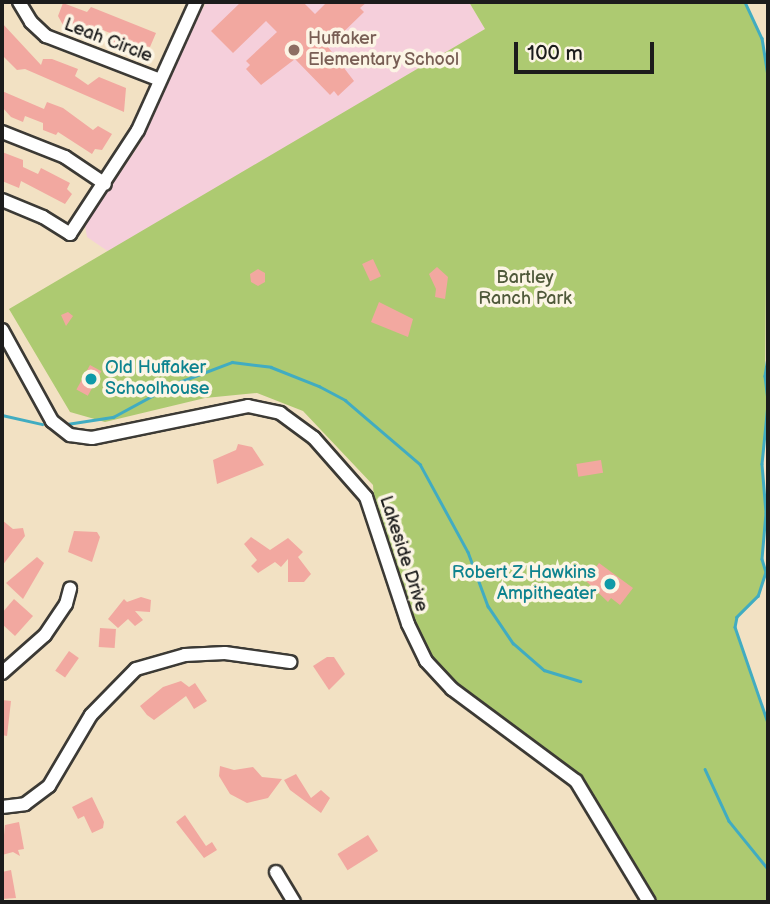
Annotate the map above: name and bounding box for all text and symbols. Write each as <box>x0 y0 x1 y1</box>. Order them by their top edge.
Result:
street label: Leah Circle <box>61 14 155 68</box>
scale bar <box>518 28 658 72</box>
place label: Huffaker Elementary School <box>308 29 461 72</box>
text: 100 m <box>527 41 583 66</box>
marker: Huffaker Elementary School <box>286 42 302 58</box>
park label: Bartley Ranch Park <box>478 268 572 310</box>
place label: Old Huffaker Schoolhouse <box>105 358 209 400</box>
marker: Old Huffaker Schoolhouse <box>83 371 99 387</box>
street label: Lakeside Drive <box>374 493 432 615</box>
place label: Robert Z Hawkins Ampitheater <box>452 563 596 606</box>
marker: Robert Z Hawkins Ampitheater <box>602 576 618 592</box>

